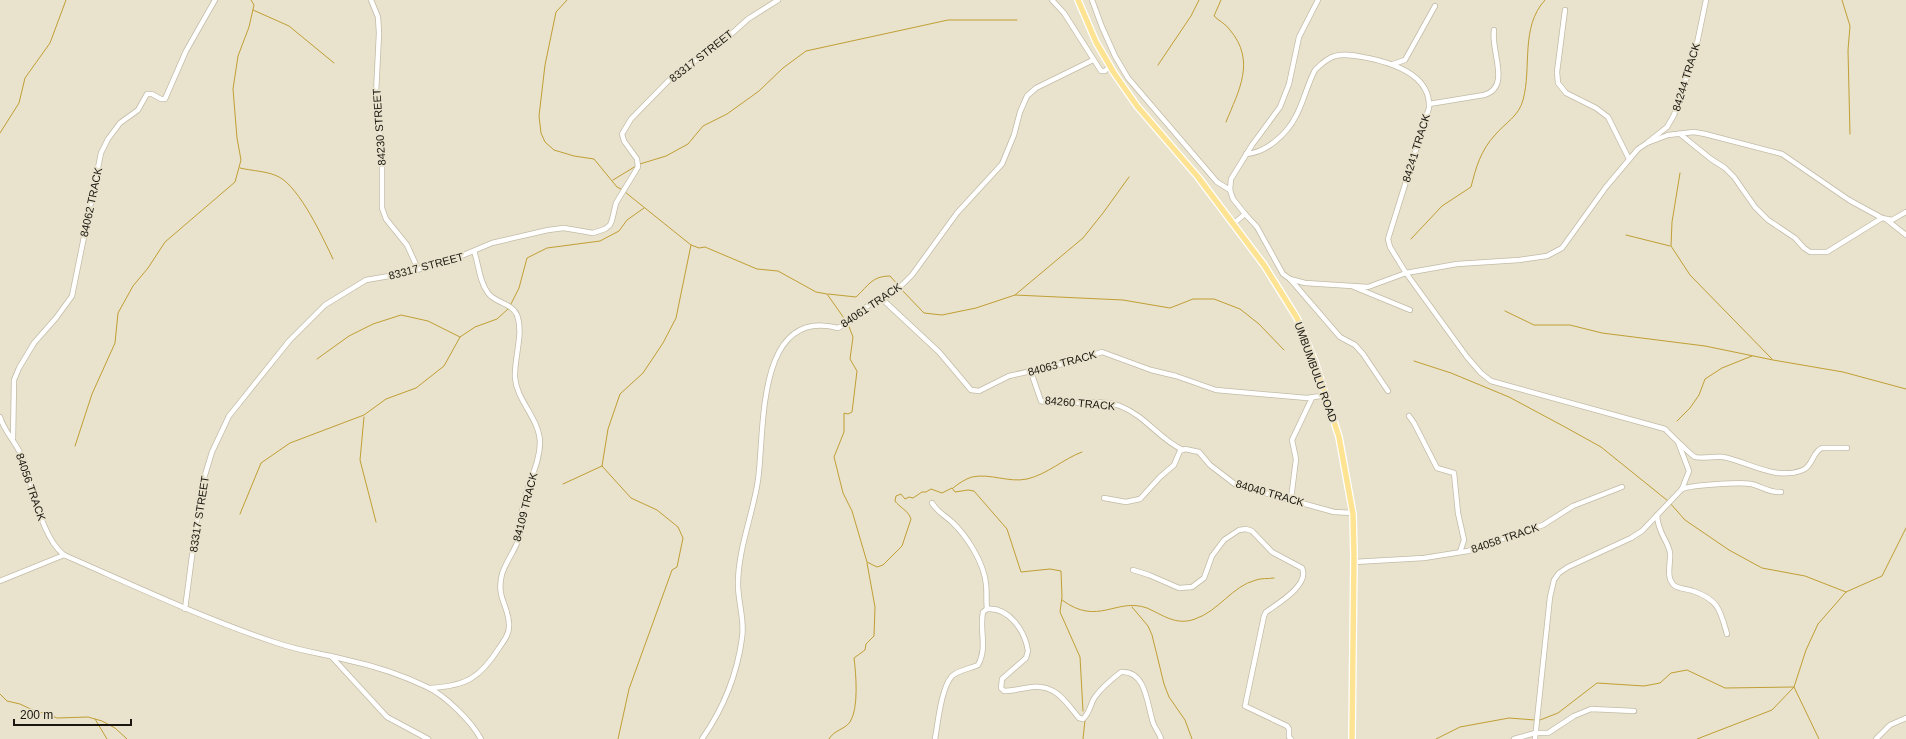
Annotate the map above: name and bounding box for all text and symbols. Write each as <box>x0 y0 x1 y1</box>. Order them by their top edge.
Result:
street label: 83317 STREET <box>667 27 735 84</box>
street label: 84244 TRACK <box>1670 41 1702 113</box>
street label: 84230 STREET <box>370 88 388 166</box>
street label: 84241 TRACK <box>1400 112 1432 184</box>
street label: 84062 TRACK <box>78 166 104 238</box>
street label: 83317 STREET <box>387 250 465 282</box>
street label: 84061 TRACK <box>838 280 904 330</box>
street label: UMBUMBULU ROAD <box>1292 320 1340 424</box>
street label: 84063 TRACK <box>1026 348 1098 378</box>
street label: 84260 TRACK <box>1044 394 1116 412</box>
street label: 84056 TRACK <box>14 452 48 523</box>
street label: 84109 TRACK <box>511 471 540 543</box>
street label: 83317 STREET <box>187 475 211 553</box>
street label: 84040 TRACK <box>1234 477 1306 509</box>
street label: 84058 TRACK <box>1470 521 1541 555</box>
scale bar <box>14 701 131 727</box>
text: 200 m <box>20 708 53 722</box>

